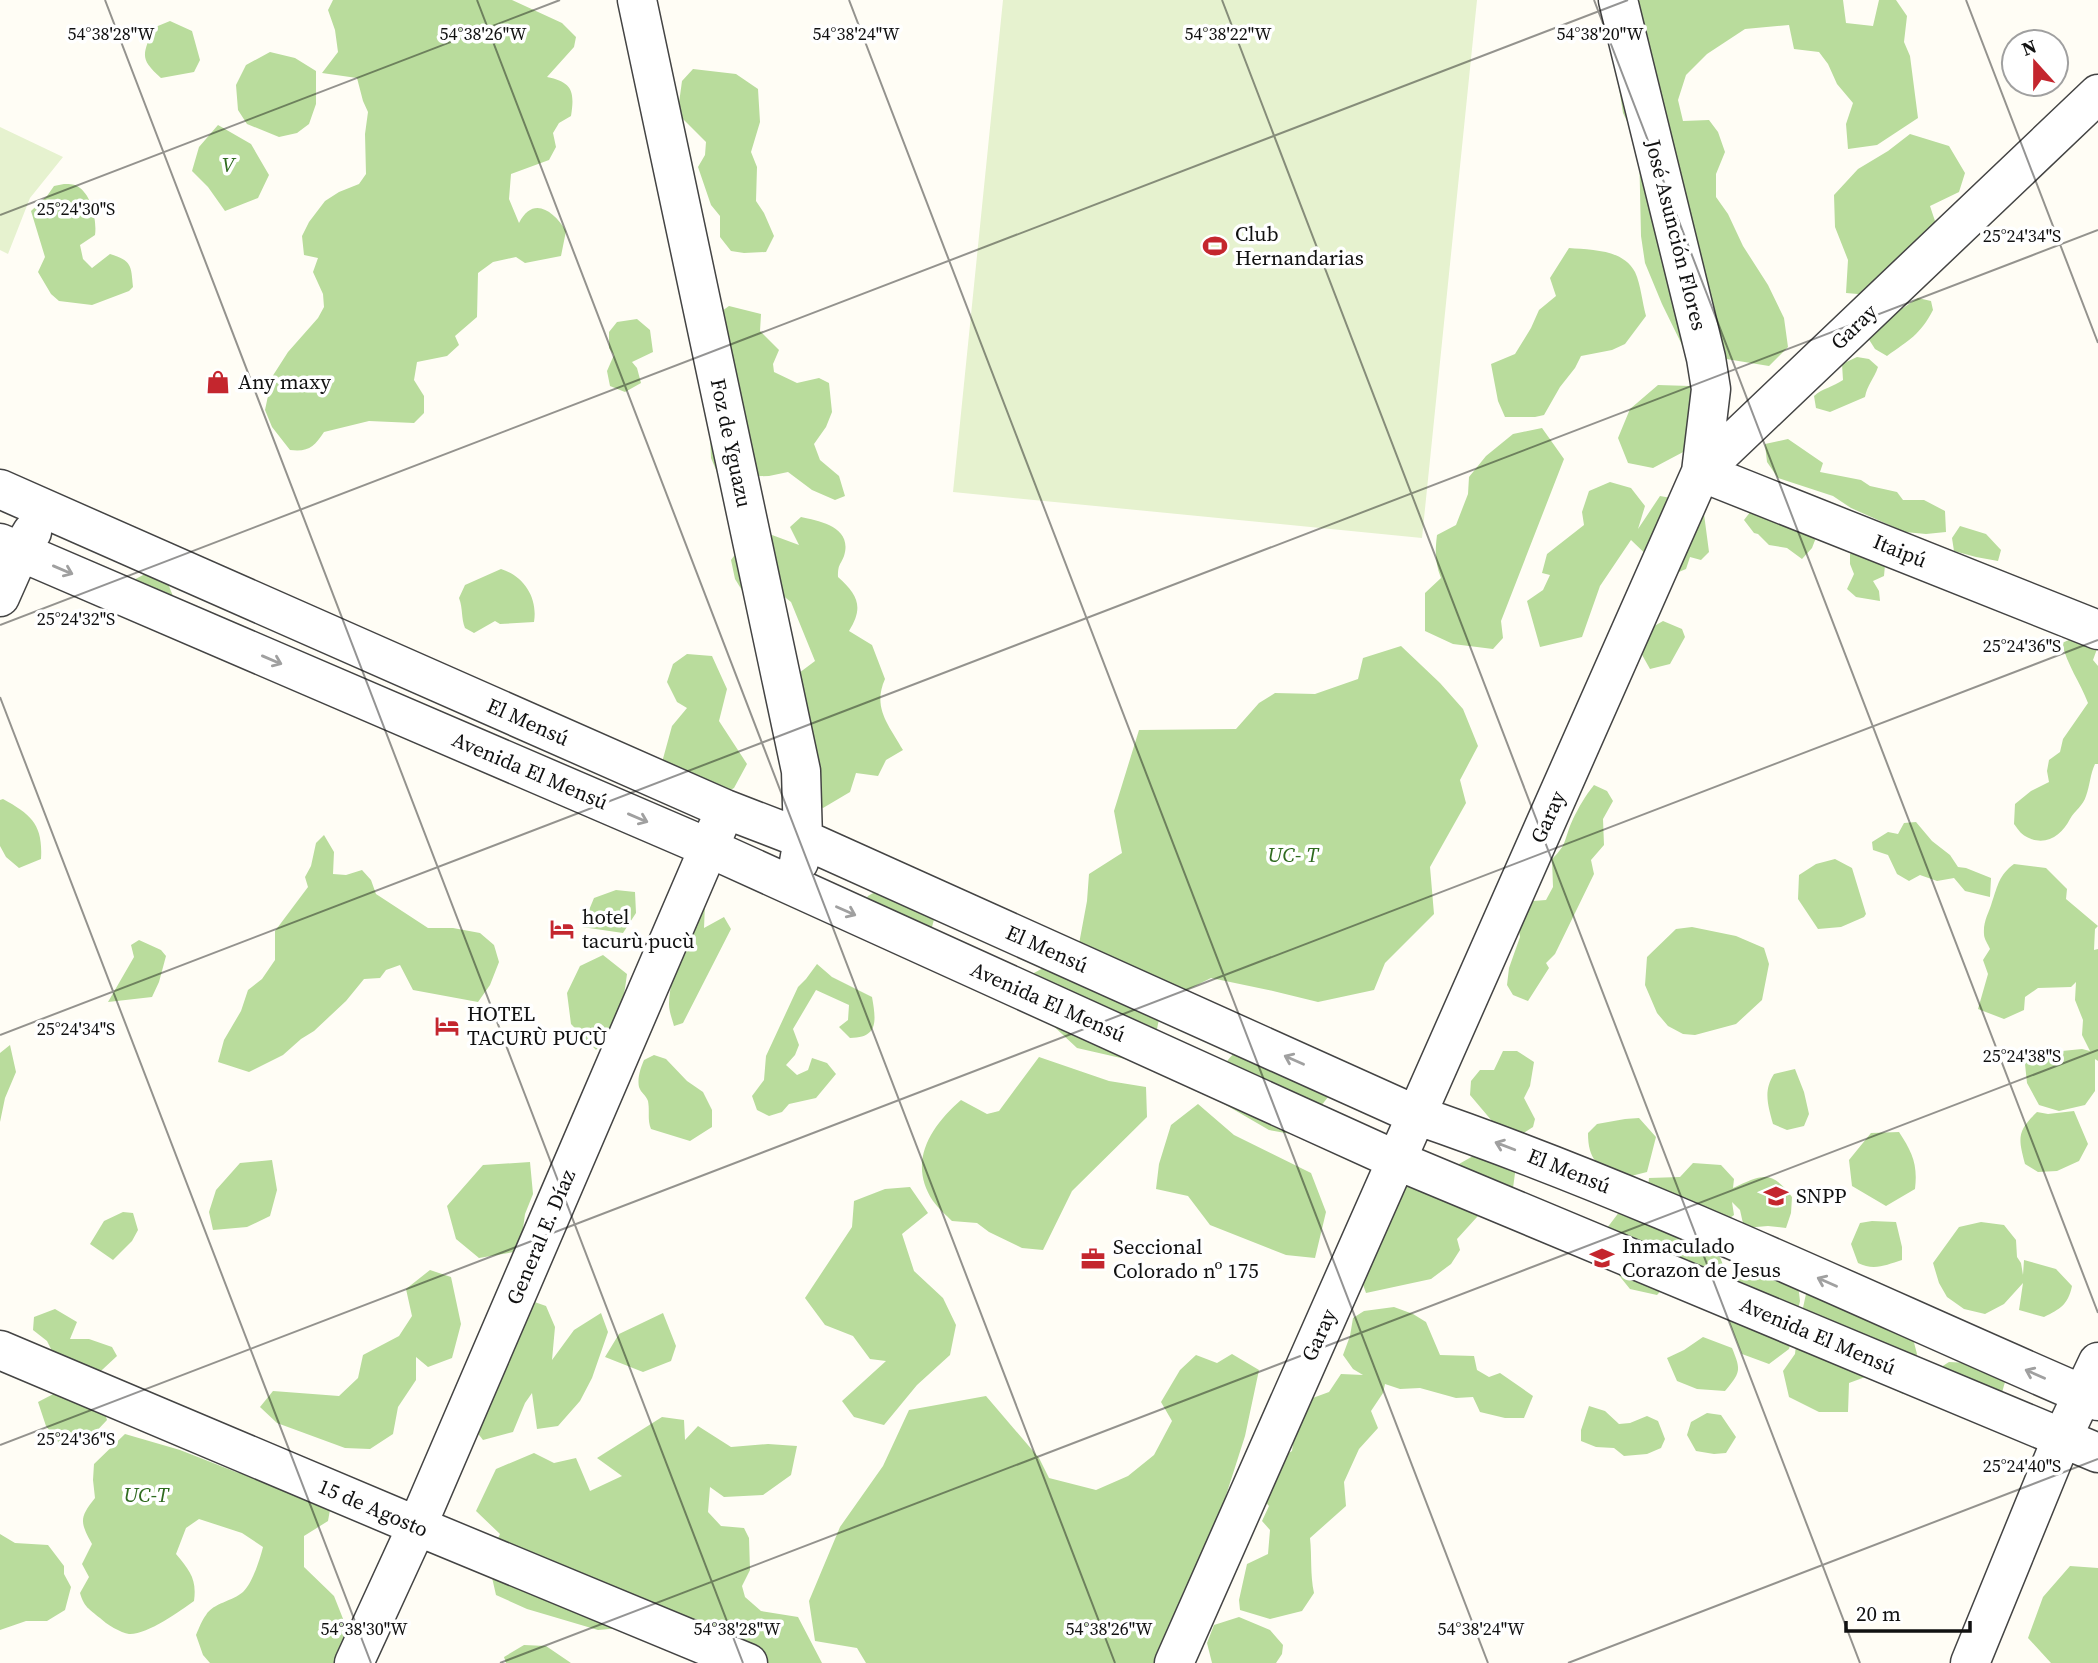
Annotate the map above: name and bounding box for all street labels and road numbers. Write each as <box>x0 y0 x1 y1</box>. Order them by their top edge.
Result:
street label: José Asunción Flores <box>1638 135 1714 333</box>
street label: Garay <box>1824 297 1884 356</box>
street label: Foz de Yguazu <box>704 376 759 510</box>
street label: Itaipú <box>1869 527 1931 574</box>
street label: El Mensú <box>483 691 574 753</box>
street label: Avenida El Mensú <box>448 725 613 817</box>
street label: Garay <box>1523 786 1572 848</box>
street label: El Mensú <box>1002 918 1093 980</box>
street label: Avenida El Mensú <box>966 954 1130 1049</box>
street label: El Mensú <box>1523 1141 1615 1200</box>
street label: General E. Díaz <box>499 1164 582 1309</box>
street label: Avenida El Mensú <box>1736 1290 1901 1382</box>
street label: Garay <box>1294 1304 1343 1366</box>
street label: 15 de Agosto <box>314 1471 433 1544</box>

